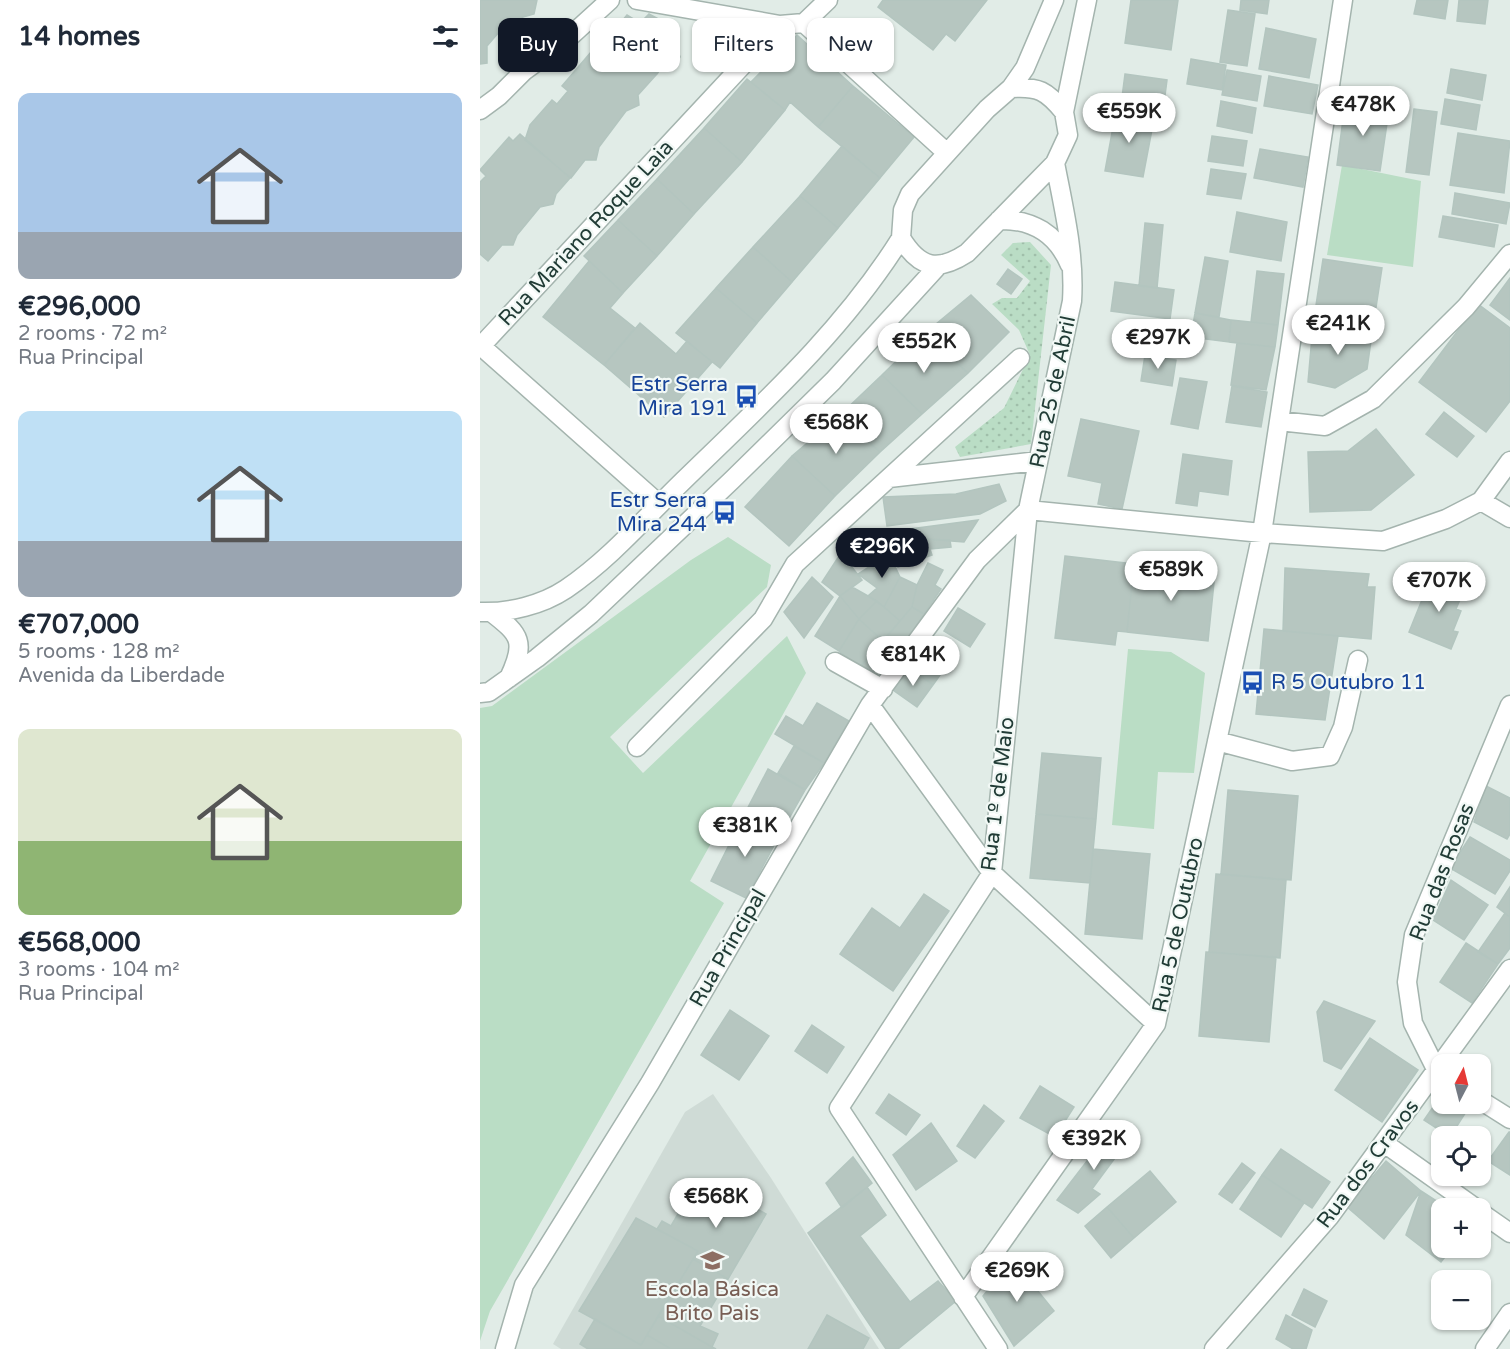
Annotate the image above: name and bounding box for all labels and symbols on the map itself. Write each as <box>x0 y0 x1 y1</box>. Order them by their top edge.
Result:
pin: €478K <box>1321 86 1405 137</box>
pin: €559K <box>1087 93 1171 144</box>
street label: Rua Mariano Roque Laia <box>493 135 679 331</box>
pin: €241K <box>1296 305 1380 356</box>
street label: Rua 25 de Abril <box>1025 314 1081 470</box>
pin: €297K <box>1116 319 1200 370</box>
pin: €552K <box>882 323 966 374</box>
place label: Estr Serra Mira 191 <box>630 372 728 421</box>
bus stop icon: Estr Serra Mira 191 <box>733 383 759 409</box>
pin: €568K <box>794 404 878 455</box>
place label: Estr Serra Mira 244 <box>609 488 707 537</box>
bus stop icon: Estr Serra Mira 244 <box>712 499 738 525</box>
pin: €296K <box>840 528 924 579</box>
pin: €589K <box>1129 551 1213 602</box>
pin: €707K <box>1397 562 1481 613</box>
pin: €814K <box>871 636 955 687</box>
bus stop icon: R 5 Outubro 11 <box>1240 669 1266 695</box>
place label: R 5 Outubro 11 <box>1271 670 1426 695</box>
street label: Rua 1º de Maio <box>976 715 1020 873</box>
street label: Rua das Rosas <box>1404 800 1480 944</box>
pin: €381K <box>703 807 787 858</box>
street label: Rua 5 de Outubro <box>1147 835 1209 1015</box>
street label: Rua Principal <box>684 885 772 1011</box>
north arrow <box>1431 1054 1491 1114</box>
street label: Rua dos Cravos <box>1312 1095 1424 1233</box>
pin: €392K <box>1052 1120 1136 1171</box>
pin: €568K <box>674 1178 758 1229</box>
school or university icon: Escola Básica Brito Pais <box>699 1248 725 1274</box>
pin: €269K <box>975 1252 1059 1303</box>
place label: Escola Básica Brito Pais <box>645 1277 779 1326</box>

